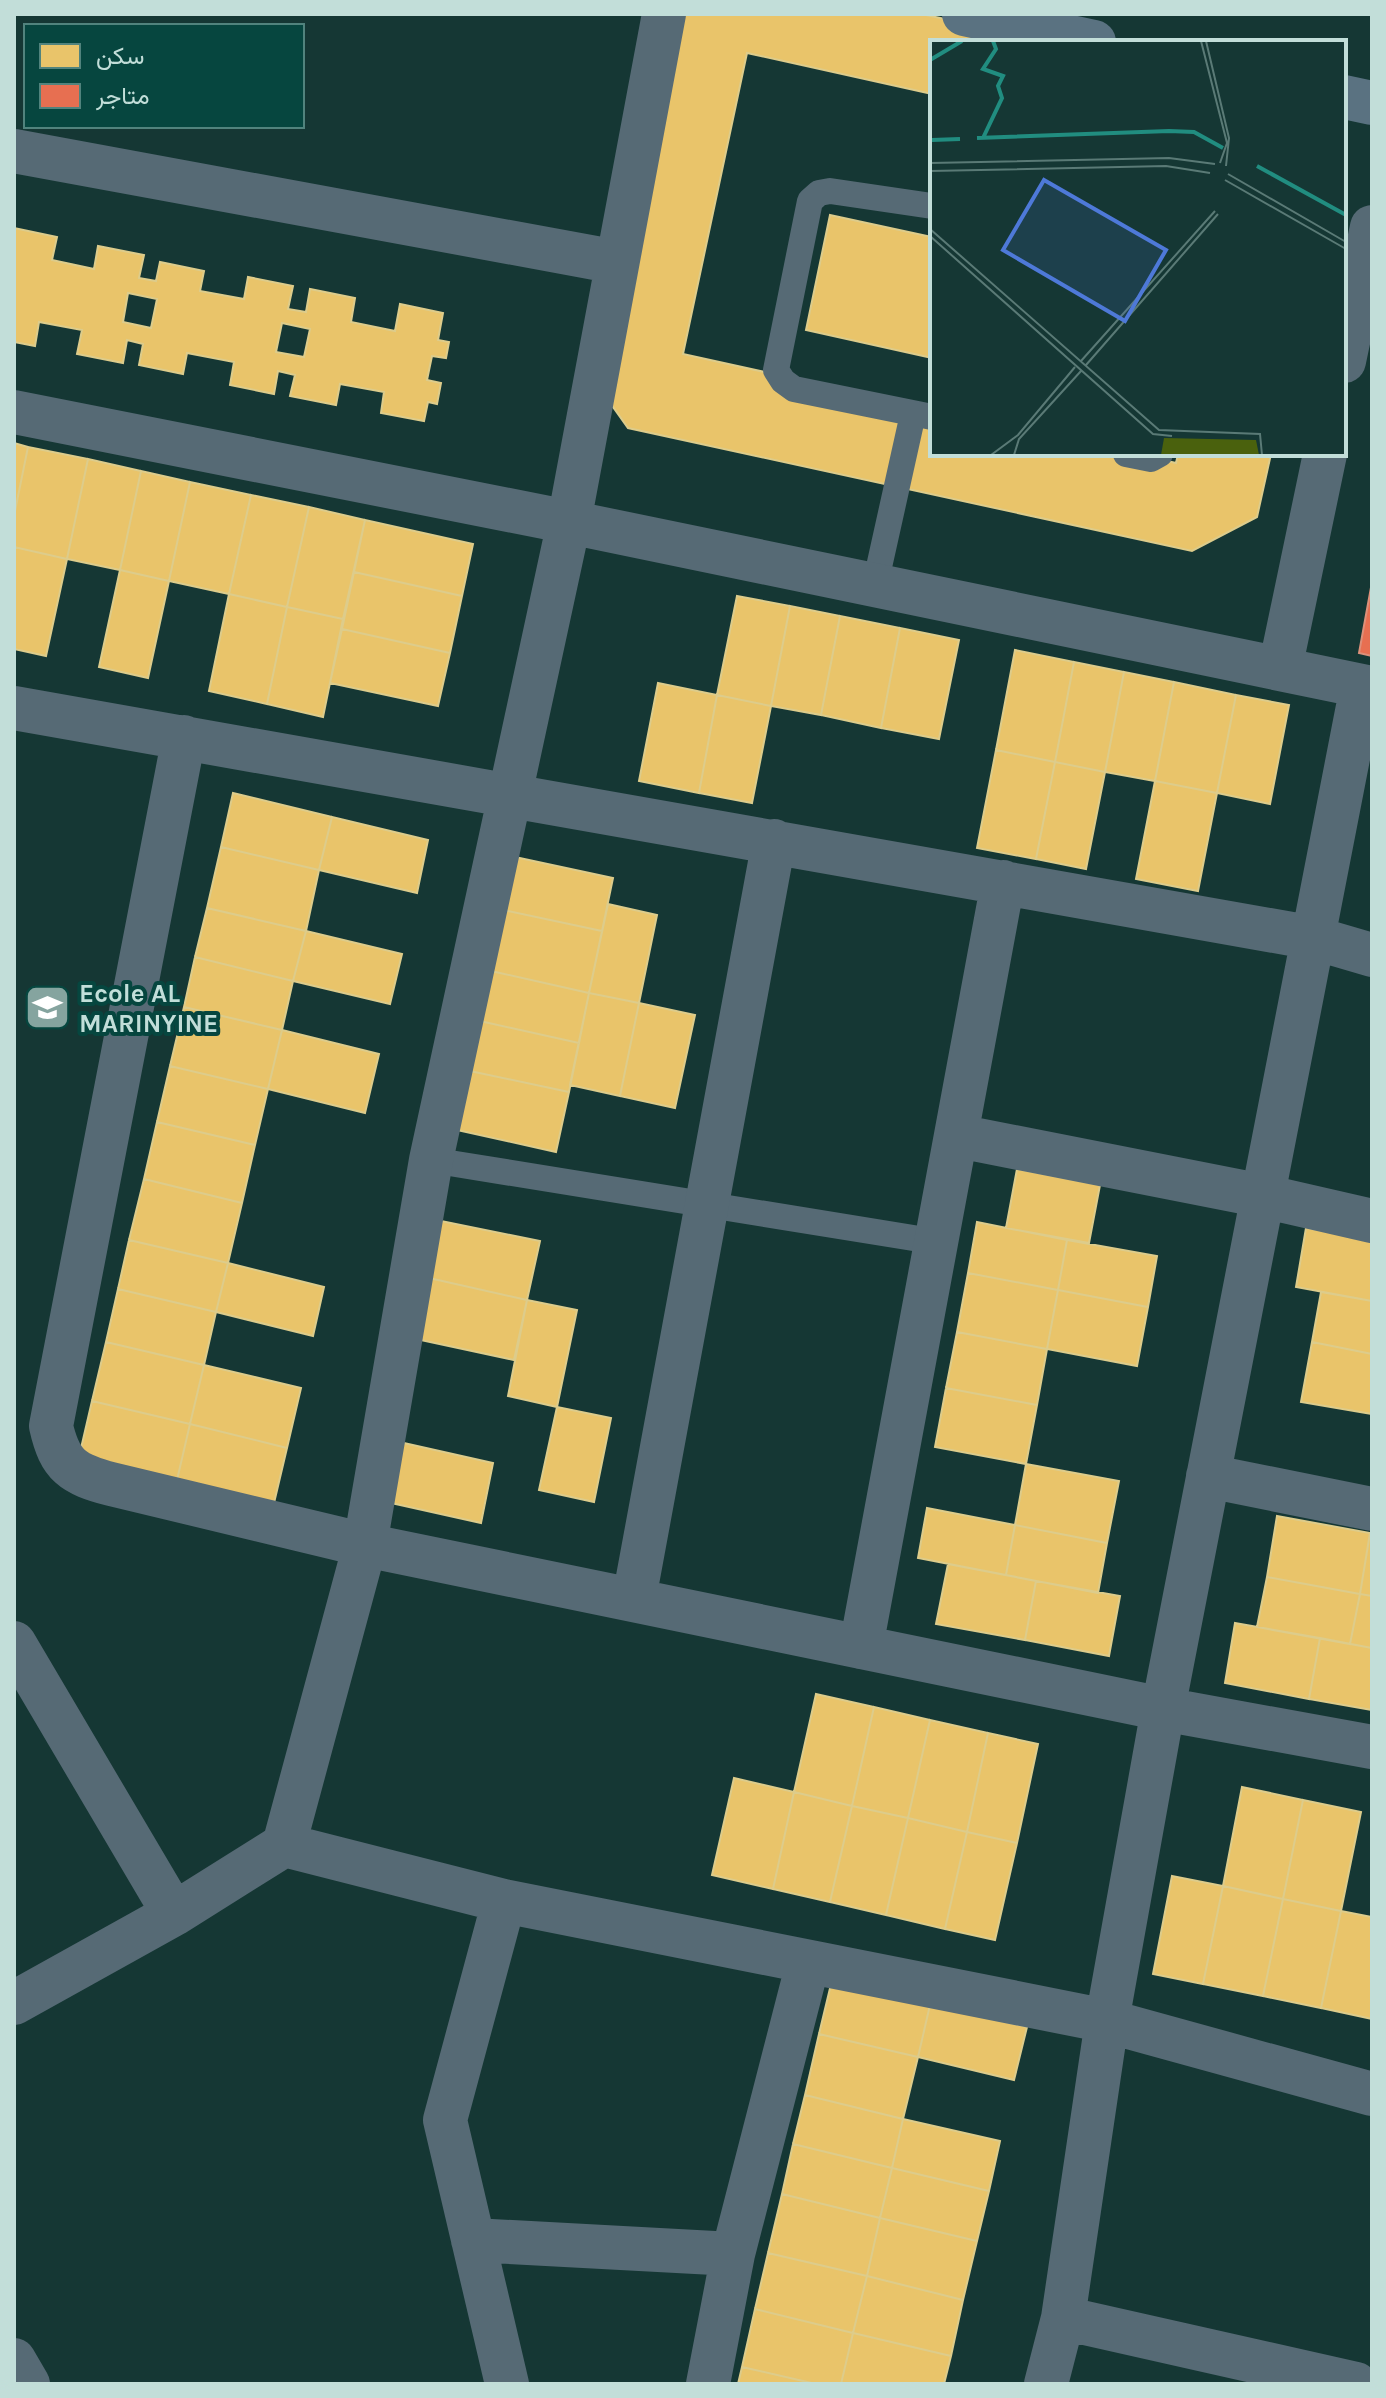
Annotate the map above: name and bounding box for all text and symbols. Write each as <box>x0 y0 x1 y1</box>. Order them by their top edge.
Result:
legend <box>24 24 304 128</box>
inset map <box>930 40 1346 456</box>
text: سكن <box>96 42 145 70</box>
text: متاجر <box>95 82 150 111</box>
place label: Ecole AL MARINYINE <box>79 978 218 1039</box>
school or university icon: Ecole AL MARINYINE <box>24 984 72 1032</box>

